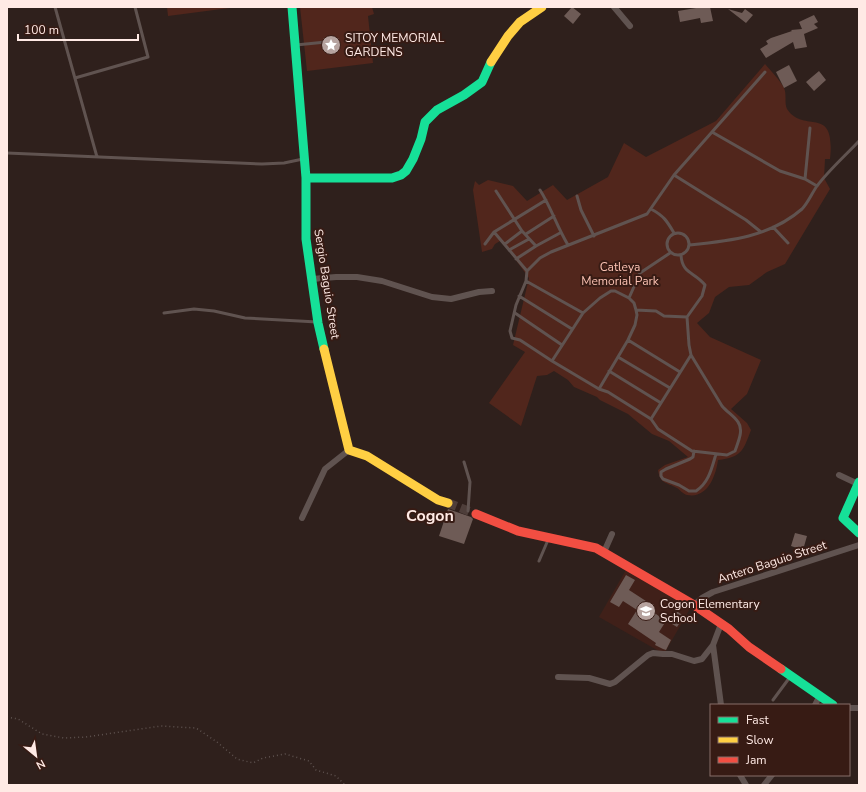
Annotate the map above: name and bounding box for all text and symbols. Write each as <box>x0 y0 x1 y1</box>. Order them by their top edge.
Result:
scale bar <box>18 16 138 42</box>
text: 100 m <box>24 22 59 38</box>
place label: SITOY MEMORIAL GARDENS <box>345 30 445 60</box>
place icon: SITOY MEMORIAL GARDENS <box>320 34 342 56</box>
street label: Sergio Baguio Street <box>310 228 344 341</box>
park label: Catleya Memorial Park <box>581 259 660 289</box>
district label: Cogon <box>406 505 454 527</box>
street label: Antero Baguio Street <box>716 537 829 587</box>
place label: Cogon Elementary School <box>660 596 760 626</box>
school or university icon: Cogon Elementary School <box>635 600 657 622</box>
legend <box>710 704 850 776</box>
text: Fast <box>746 712 769 728</box>
text: Slow <box>746 732 774 748</box>
north arrow <box>16 736 56 776</box>
text: Jam <box>745 752 767 768</box>
text: N <box>33 756 48 773</box>

